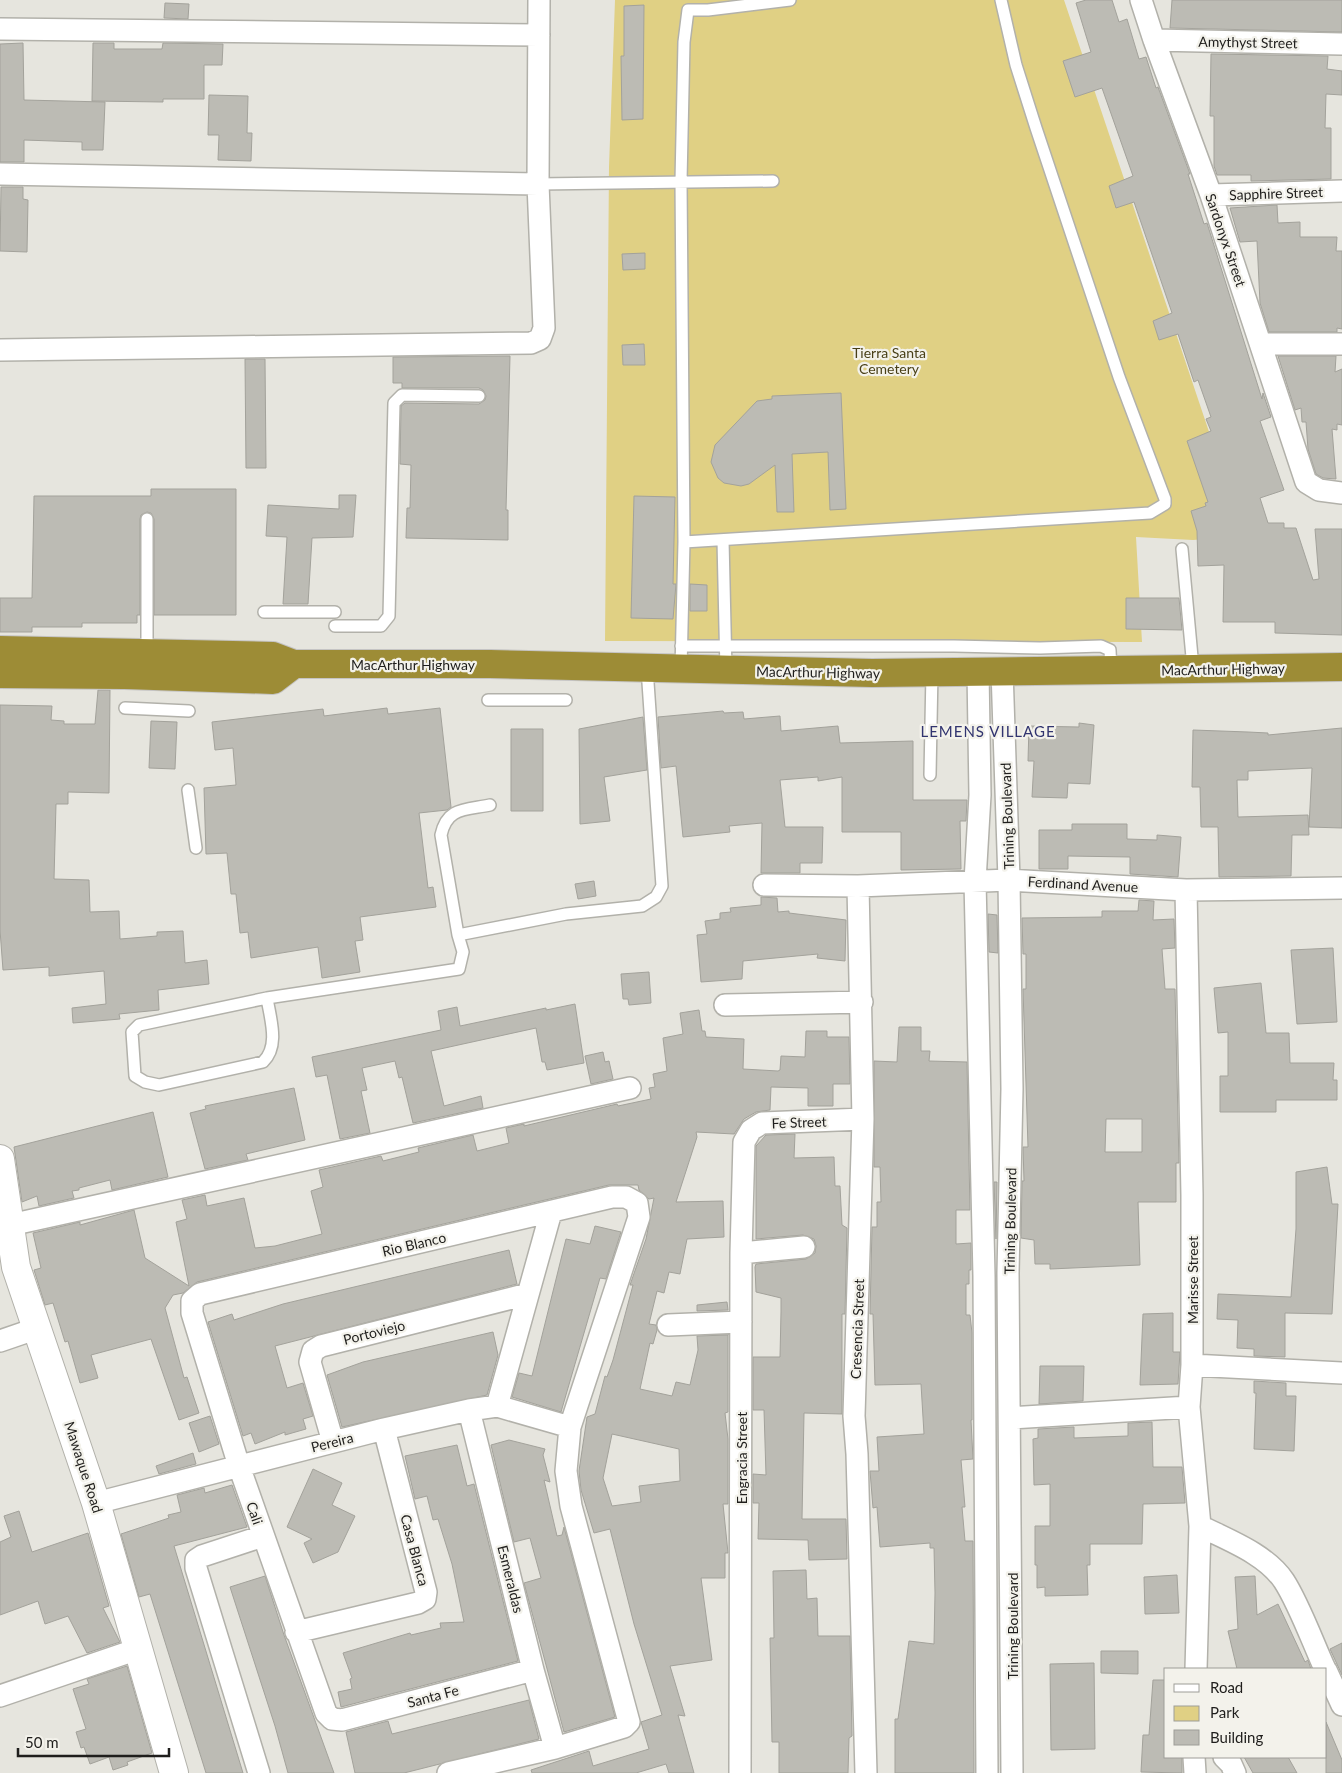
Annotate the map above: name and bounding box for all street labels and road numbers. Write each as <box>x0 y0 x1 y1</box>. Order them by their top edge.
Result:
street label: Amythyst Street <box>1198 33 1298 51</box>
street label: Sapphire Street <box>1229 183 1323 203</box>
street label: Sardonyx Street <box>1202 191 1250 289</box>
street label: MacArthur Highway <box>351 656 476 673</box>
street label: MacArthur Highway <box>1161 659 1286 679</box>
street label: MacArthur Highway <box>756 662 881 682</box>
street label: Trining Boulevard <box>997 762 1017 870</box>
street label: Ferdinand Avenue <box>1027 873 1139 895</box>
street label: Fe Street <box>771 1113 827 1131</box>
street label: Trining Boulevard <box>1001 1167 1019 1275</box>
street label: Rio Blanco <box>380 1228 448 1260</box>
street label: Marisse Street <box>1184 1236 1201 1324</box>
street label: Cresencia Street <box>847 1279 867 1379</box>
street label: Portoviejo <box>341 1316 407 1348</box>
street label: Engracia Street <box>733 1412 750 1504</box>
street label: Mawaque Road <box>61 1419 107 1515</box>
street label: Pereira <box>309 1429 355 1455</box>
street label: Cali <box>243 1499 267 1527</box>
street label: Casa Blanca <box>397 1512 433 1588</box>
street label: Esmeraldas <box>494 1543 528 1615</box>
street label: Trining Boulevard <box>1004 1573 1021 1679</box>
street label: Santa Fe <box>405 1681 461 1711</box>

